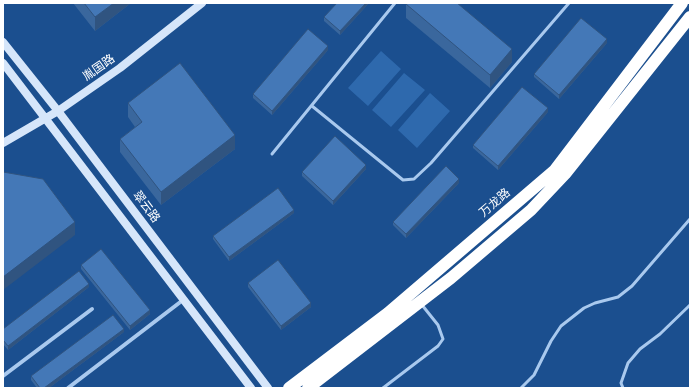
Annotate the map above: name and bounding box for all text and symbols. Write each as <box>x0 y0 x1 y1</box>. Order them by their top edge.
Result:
street label: 胤国路 <box>80 52 118 84</box>
street label: 万龙路 <box>477 186 513 220</box>
street label: 翠云路 <box>129 188 163 226</box>

